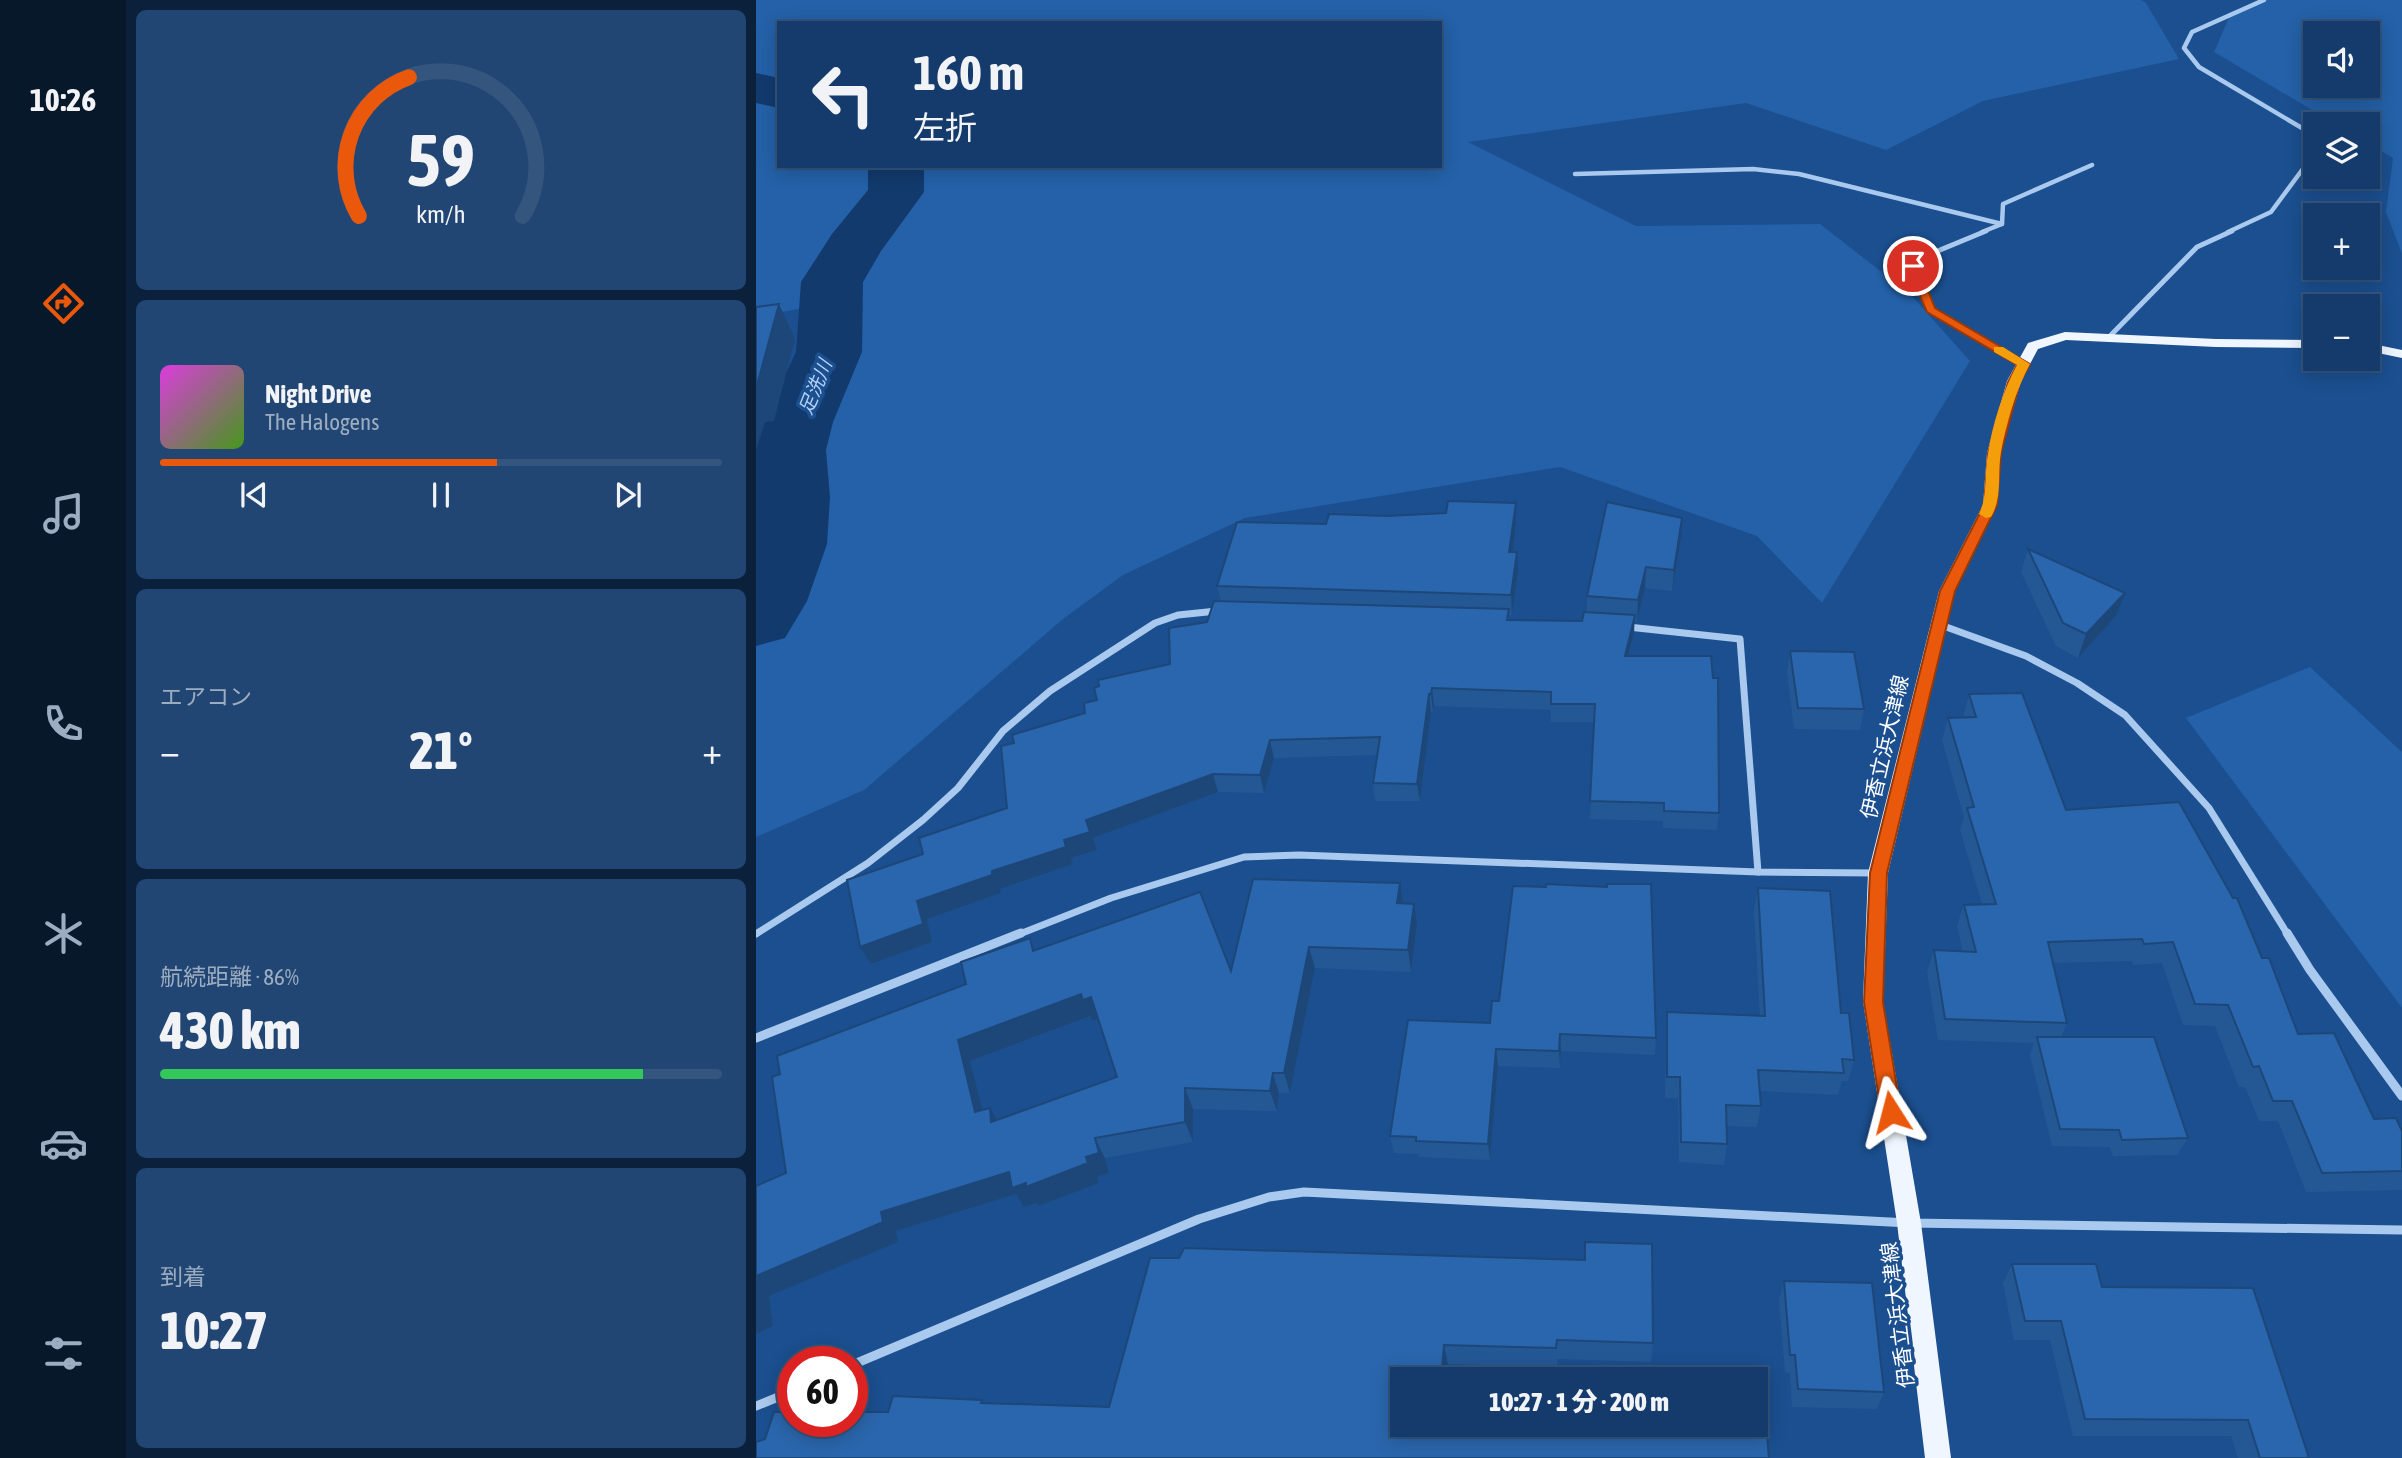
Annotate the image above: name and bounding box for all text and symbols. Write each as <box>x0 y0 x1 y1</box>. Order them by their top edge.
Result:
map controls <box>2303 21 2380 371</box>
button: sound <box>2303 21 2380 98</box>
text: 160 m <box>913 44 1024 100</box>
icon: left <box>798 49 889 140</box>
text: 10:26 <box>30 81 96 118</box>
text: 左折 <box>913 109 977 146</box>
button: layers <box>2303 112 2380 189</box>
text: 59 <box>407 118 475 201</box>
text: km/h <box>416 200 466 228</box>
button: + <box>2303 203 2380 280</box>
pin <box>1883 236 1943 296</box>
icon: arrive <box>1894 247 1932 285</box>
icon: directions <box>39 279 88 328</box>
button: − <box>2303 294 2380 371</box>
water label: 足洗川 <box>794 355 837 418</box>
text: Night Drive <box>265 379 372 409</box>
text: The Halogens <box>265 409 379 435</box>
icon: previous <box>235 476 273 514</box>
icon: pause <box>422 476 460 514</box>
icon: next <box>609 476 647 514</box>
icon: music <box>39 489 88 538</box>
street label: 伊香立浜大津線 <box>1856 672 1912 821</box>
text: エアコン <box>160 684 252 710</box>
icon: phone <box>39 699 88 748</box>
text: 21° <box>409 720 473 780</box>
text: − <box>160 729 180 772</box>
text: + <box>702 729 722 772</box>
icon: climate <box>39 909 88 958</box>
text: 航続距離 · 86% <box>160 964 299 990</box>
text: 430 km <box>160 1000 301 1060</box>
position arrow <box>1854 1075 1928 1149</box>
icon: car <box>39 1119 88 1168</box>
street label: 伊香立浜大津線 <box>1876 1241 1918 1390</box>
text: 到着 <box>160 1264 206 1290</box>
text: 10:27 <box>160 1300 268 1360</box>
icon: filters <box>39 1329 88 1378</box>
speed limit sign: 60 <box>777 1346 868 1437</box>
text: 10:27 · 1 分 · 200 m <box>1489 1387 1669 1417</box>

